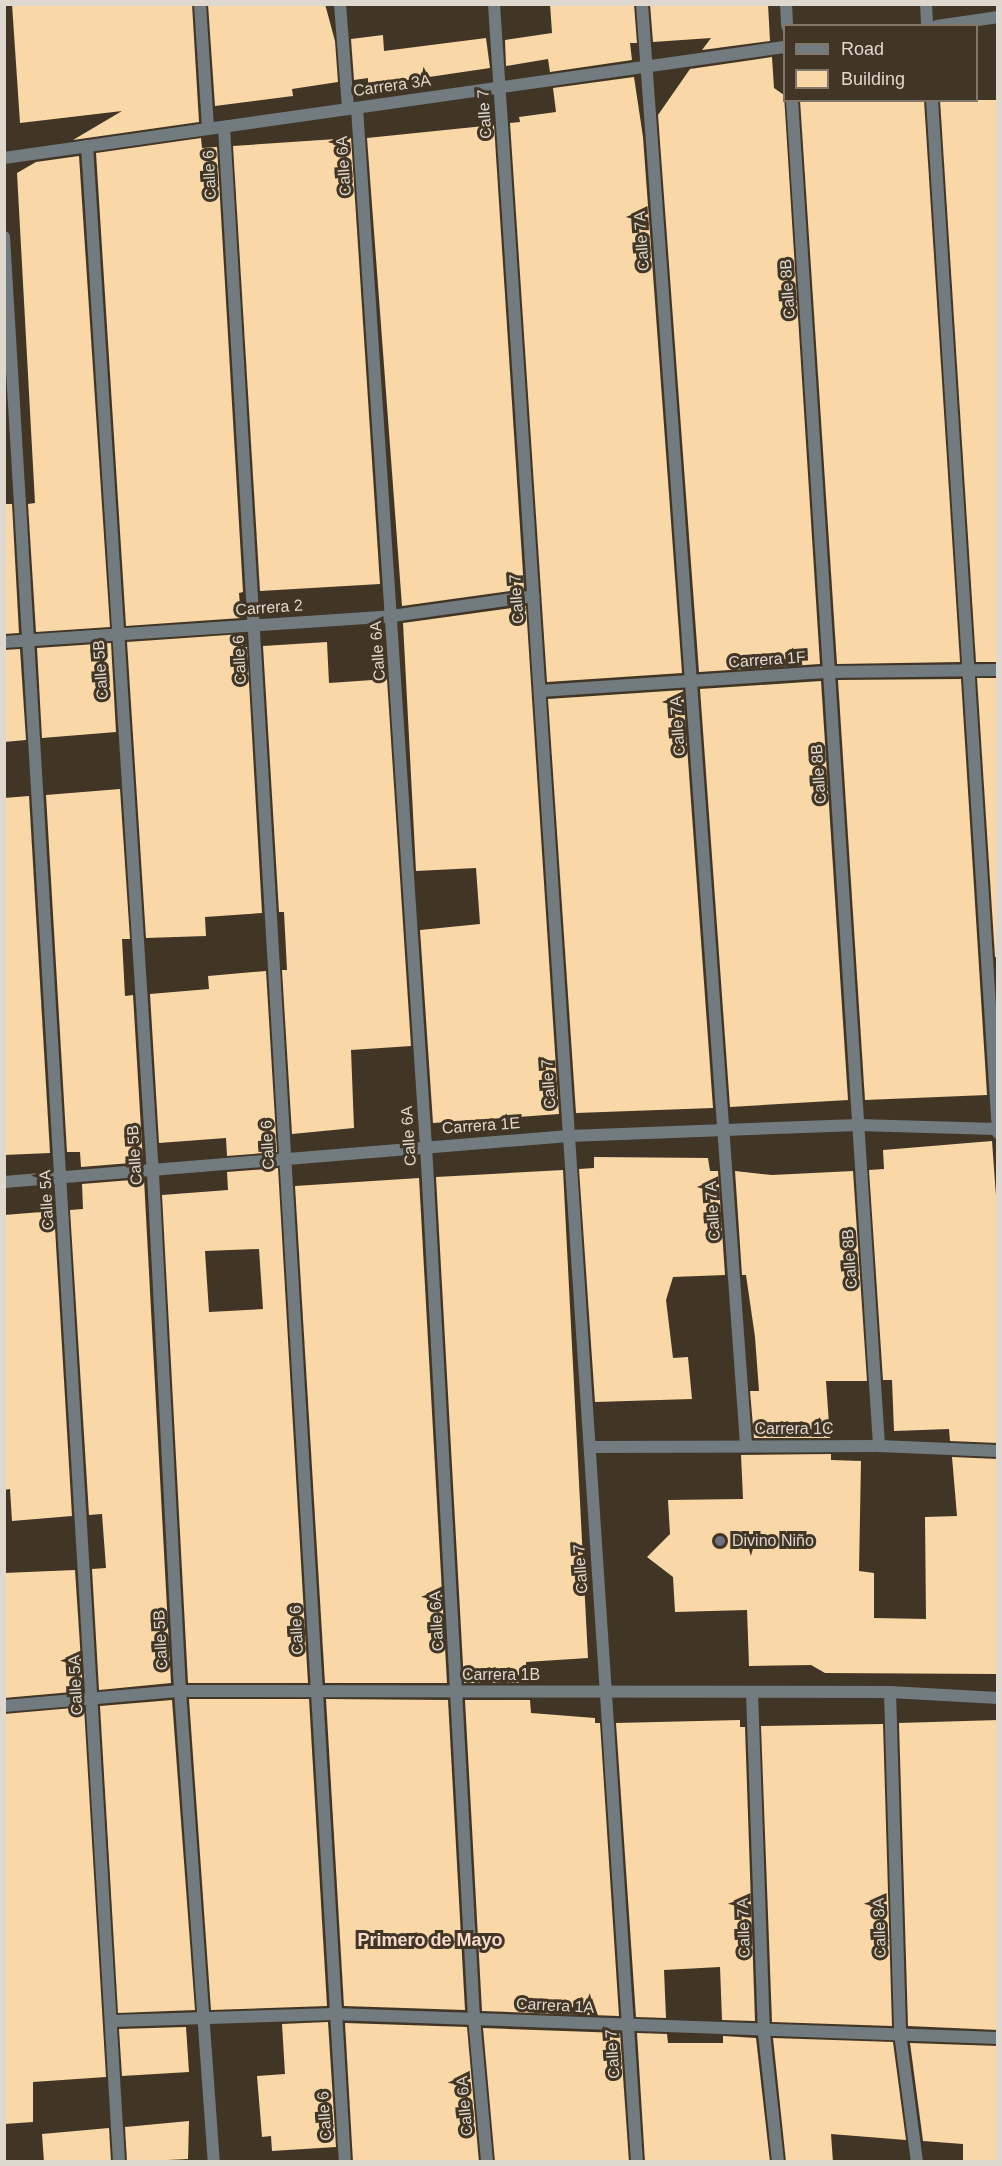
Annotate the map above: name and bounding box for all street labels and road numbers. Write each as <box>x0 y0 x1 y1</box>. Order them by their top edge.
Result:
street label: Carrera 3A <box>352 71 432 101</box>
street label: Calle 7 <box>474 88 496 140</box>
street label: Calle 6A <box>332 135 356 197</box>
street label: Calle 6 <box>199 150 221 200</box>
street label: Calle 7A <box>630 210 654 272</box>
street label: Calle 8B <box>776 258 800 320</box>
street label: Calle 7 <box>506 573 528 625</box>
street label: Carrera 2 <box>235 596 303 620</box>
street label: Calle 6A <box>366 620 390 682</box>
street label: Calle 6 <box>229 635 251 685</box>
street label: Calle 5B <box>89 639 113 701</box>
street label: Carrera 1F <box>728 648 806 672</box>
street label: Calle 7A <box>666 695 690 757</box>
street label: Calle 8B <box>807 743 831 805</box>
street label: Calle 7 <box>538 1058 560 1110</box>
street label: Calle 6A <box>397 1105 421 1167</box>
street label: Carrera 1E <box>441 1114 521 1138</box>
street label: Calle 6 <box>257 1120 279 1170</box>
street label: Calle 5B <box>123 1124 147 1186</box>
street label: Calle 5A <box>36 1169 58 1231</box>
street label: Calle 7A <box>701 1180 725 1242</box>
street label: Calle 8B <box>838 1228 862 1290</box>
street label: Carrera 1C <box>754 1419 834 1439</box>
street label: Calle 7 <box>570 1543 592 1595</box>
street label: Calle 6A <box>426 1590 448 1652</box>
street label: Calle 6 <box>286 1605 308 1655</box>
street label: Calle 5B <box>150 1609 172 1671</box>
street label: Calle 5A <box>65 1654 87 1716</box>
street label: Carrera 1B <box>462 1665 540 1685</box>
street label: Calle 7A <box>733 1897 755 1959</box>
street label: Calle 8A <box>869 1897 891 1959</box>
street label: Carrera 1A <box>515 1994 595 2018</box>
street label: Calle 7 <box>602 2028 624 2080</box>
street label: Calle 6A <box>453 2075 477 2137</box>
street label: Calle 6 <box>314 2090 336 2142</box>

